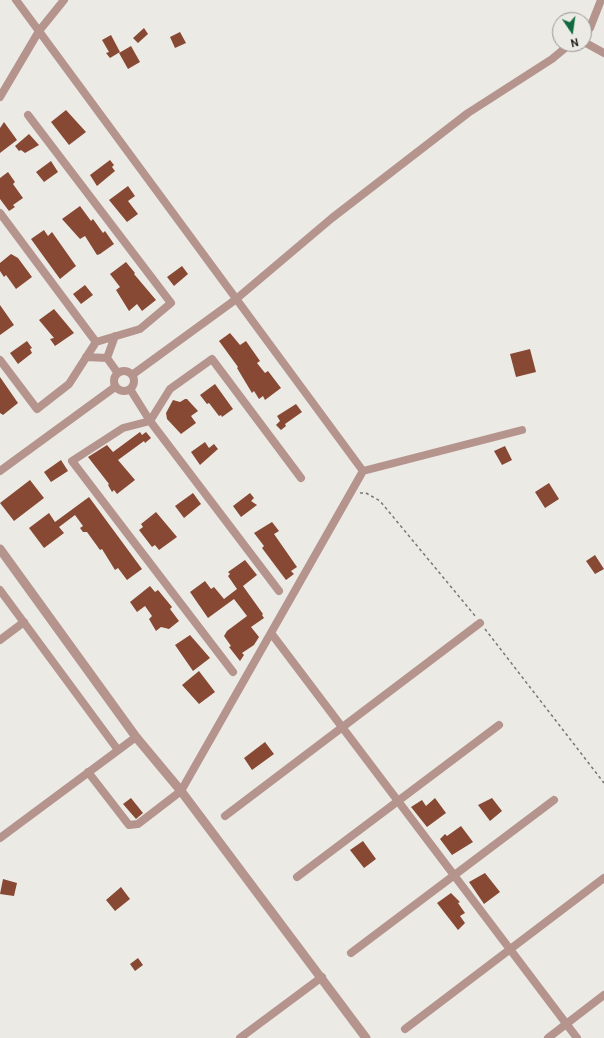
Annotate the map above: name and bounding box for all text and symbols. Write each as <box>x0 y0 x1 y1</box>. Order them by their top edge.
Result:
north arrow <box>552 12 592 52</box>
text: N <box>569 35 580 50</box>

